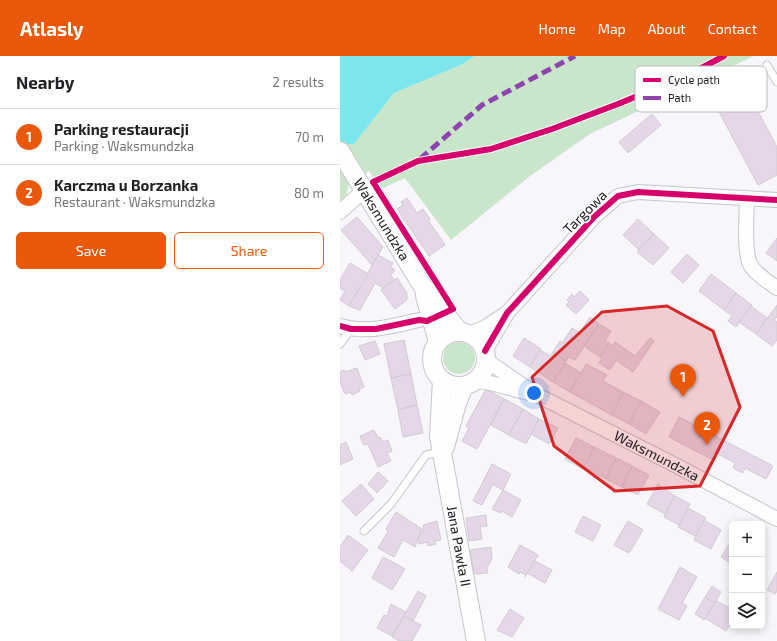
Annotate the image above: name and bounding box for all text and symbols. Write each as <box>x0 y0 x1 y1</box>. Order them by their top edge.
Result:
text: Atlasly <box>20 17 84 40</box>
text: Home <box>539 20 576 37</box>
text: Map <box>598 20 626 37</box>
text: About <box>648 20 686 37</box>
text: Contact <box>708 20 757 37</box>
legend <box>635 66 767 112</box>
text: Nearby <box>16 72 74 92</box>
text: Cycle path <box>668 73 720 86</box>
text: 2 results <box>272 74 324 90</box>
text: Path <box>668 91 691 104</box>
text: Parking restauracji <box>54 120 189 138</box>
text: 1 <box>26 129 32 145</box>
text: 70 m <box>295 129 324 145</box>
text: Parking · Waksmundzka <box>54 138 194 154</box>
street label: Waksmundzka <box>351 175 414 263</box>
text: Karczma u Borzanka <box>54 176 198 194</box>
text: 2 <box>25 185 33 201</box>
text: 80 m <box>294 185 324 201</box>
street label: Targowa <box>559 186 610 237</box>
text: Restaurant · Waksmundzka <box>54 194 215 210</box>
button: Save <box>16 232 166 269</box>
button: Share <box>174 232 324 269</box>
pin: 1 <box>670 364 696 397</box>
your location <box>524 383 544 403</box>
pin: 2 <box>694 412 720 445</box>
street label: Waksmundzka <box>611 427 702 484</box>
street label: Jana Pawła II <box>444 504 475 588</box>
map controls <box>729 521 765 629</box>
button: + <box>729 521 765 557</box>
button: − <box>729 557 765 593</box>
button: layers <box>729 593 765 629</box>

